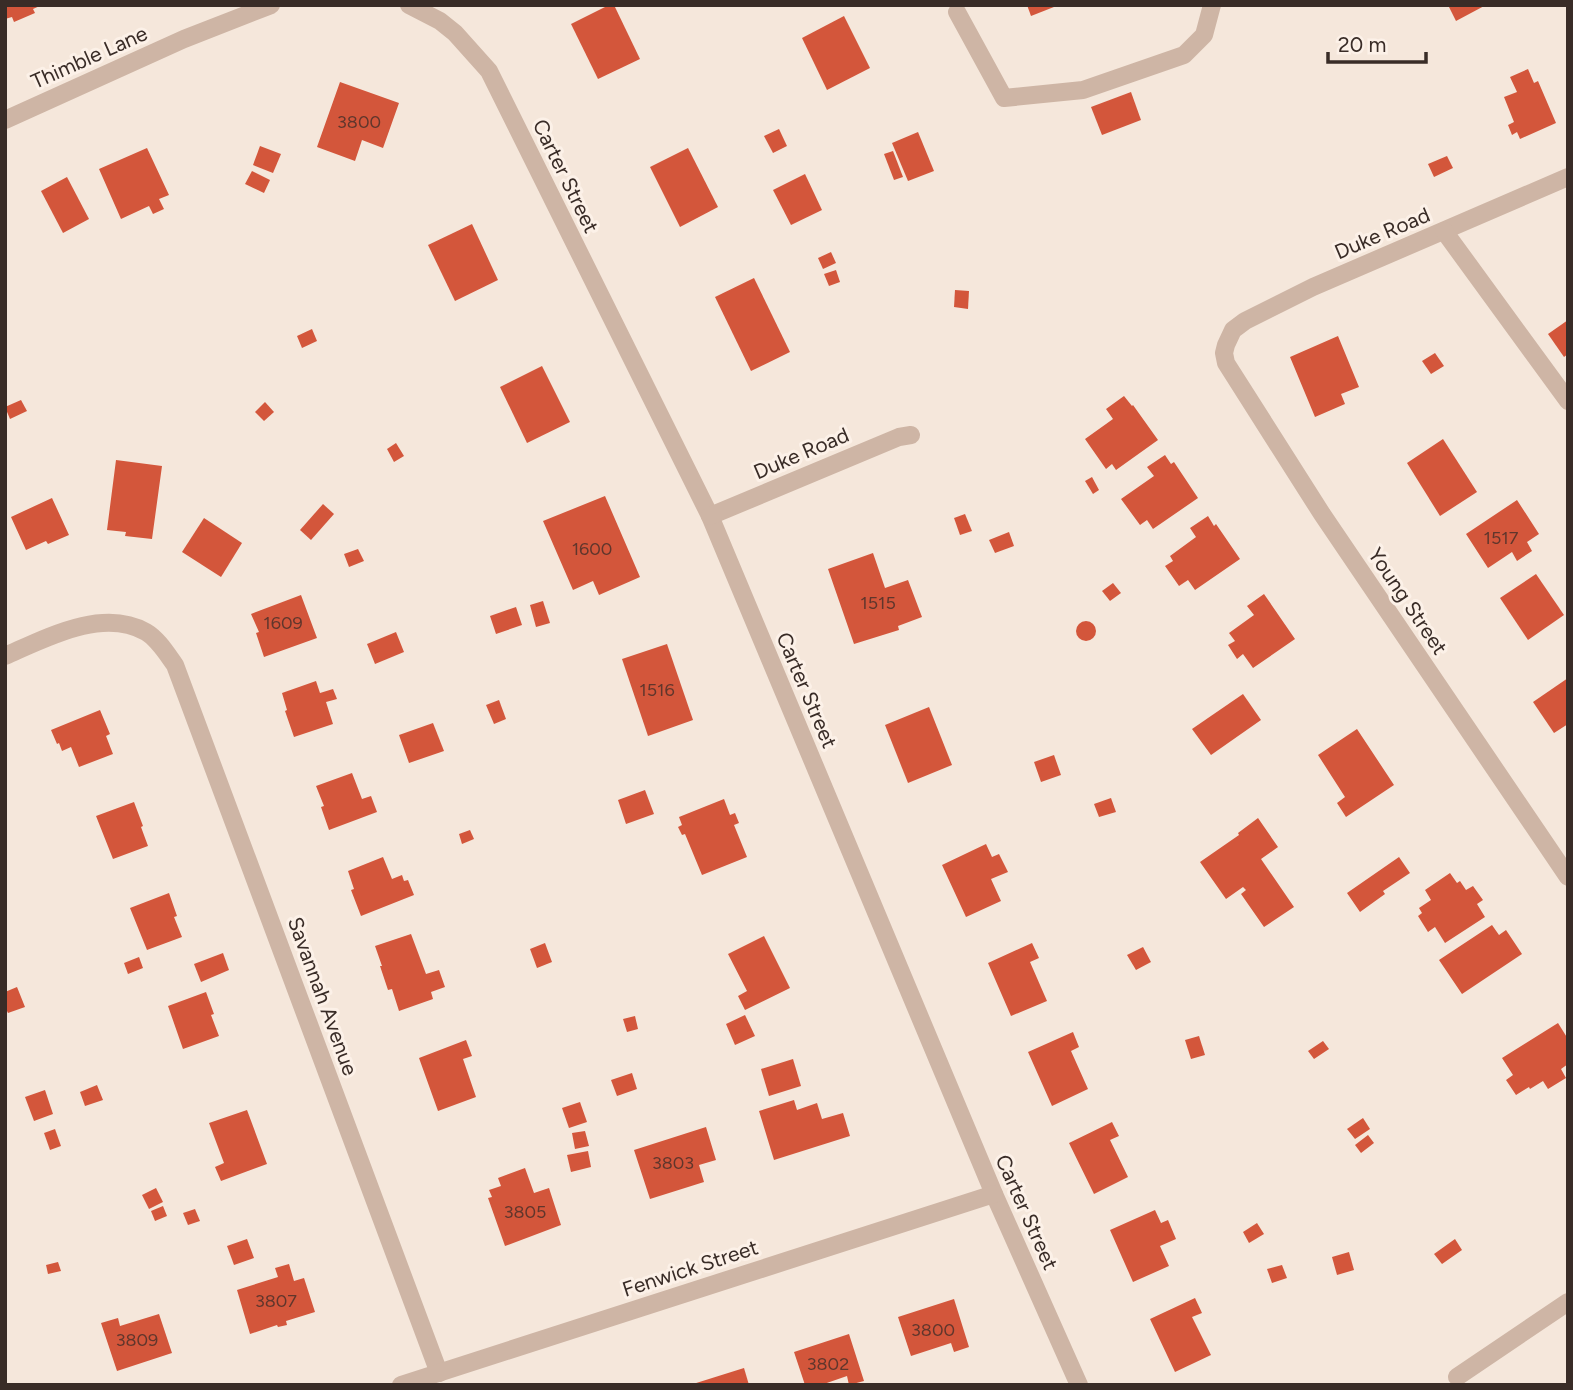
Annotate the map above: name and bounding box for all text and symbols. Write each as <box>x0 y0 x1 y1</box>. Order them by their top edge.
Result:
street label: Thimble Lane <box>27 20 151 94</box>
scale bar <box>1328 21 1426 65</box>
text: 20 m <box>1338 32 1386 57</box>
house number: 3800 <box>337 111 381 133</box>
street label: Carter Street <box>528 115 604 237</box>
street label: Duke Road <box>1331 202 1433 264</box>
street label: Duke Road <box>750 422 852 484</box>
house number: 1517 <box>1484 527 1519 549</box>
house number: 1600 <box>572 538 612 560</box>
street label: Young Street <box>1363 543 1453 659</box>
house number: 1515 <box>860 592 896 614</box>
house number: 1609 <box>263 612 303 634</box>
street label: Carter Street <box>771 628 843 752</box>
house number: 1516 <box>639 679 675 701</box>
street label: Savannah Avenue <box>283 913 363 1079</box>
street label: Carter Street <box>990 1151 1064 1273</box>
house number: 3803 <box>652 1152 694 1174</box>
house number: 3805 <box>504 1201 546 1223</box>
street label: Fenwick Street <box>619 1234 761 1302</box>
house number: 3807 <box>255 1290 297 1312</box>
house number: 3800 <box>911 1319 955 1341</box>
house number: 3809 <box>116 1329 158 1351</box>
house number: 3802 <box>807 1353 849 1375</box>

